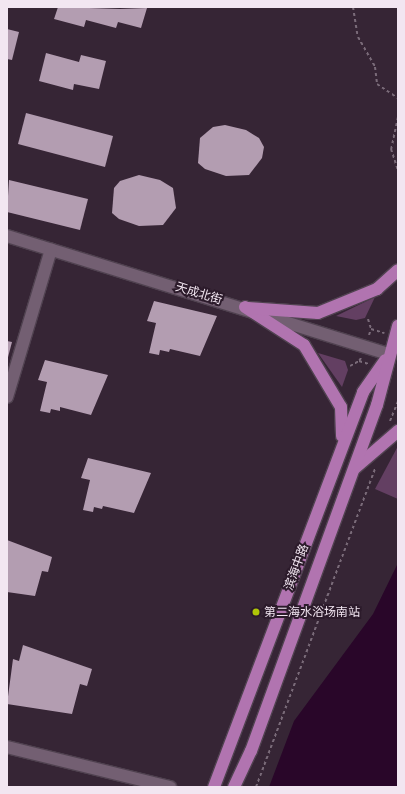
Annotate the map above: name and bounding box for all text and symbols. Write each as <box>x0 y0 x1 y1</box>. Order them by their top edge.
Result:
street label: 天成北街 <box>174 279 224 307</box>
street label: 滨海中路 <box>281 542 311 592</box>
place label: 第二海水浴场南站 <box>264 605 360 619</box>
marker: 第二海水浴场南站 <box>251 607 261 617</box>

